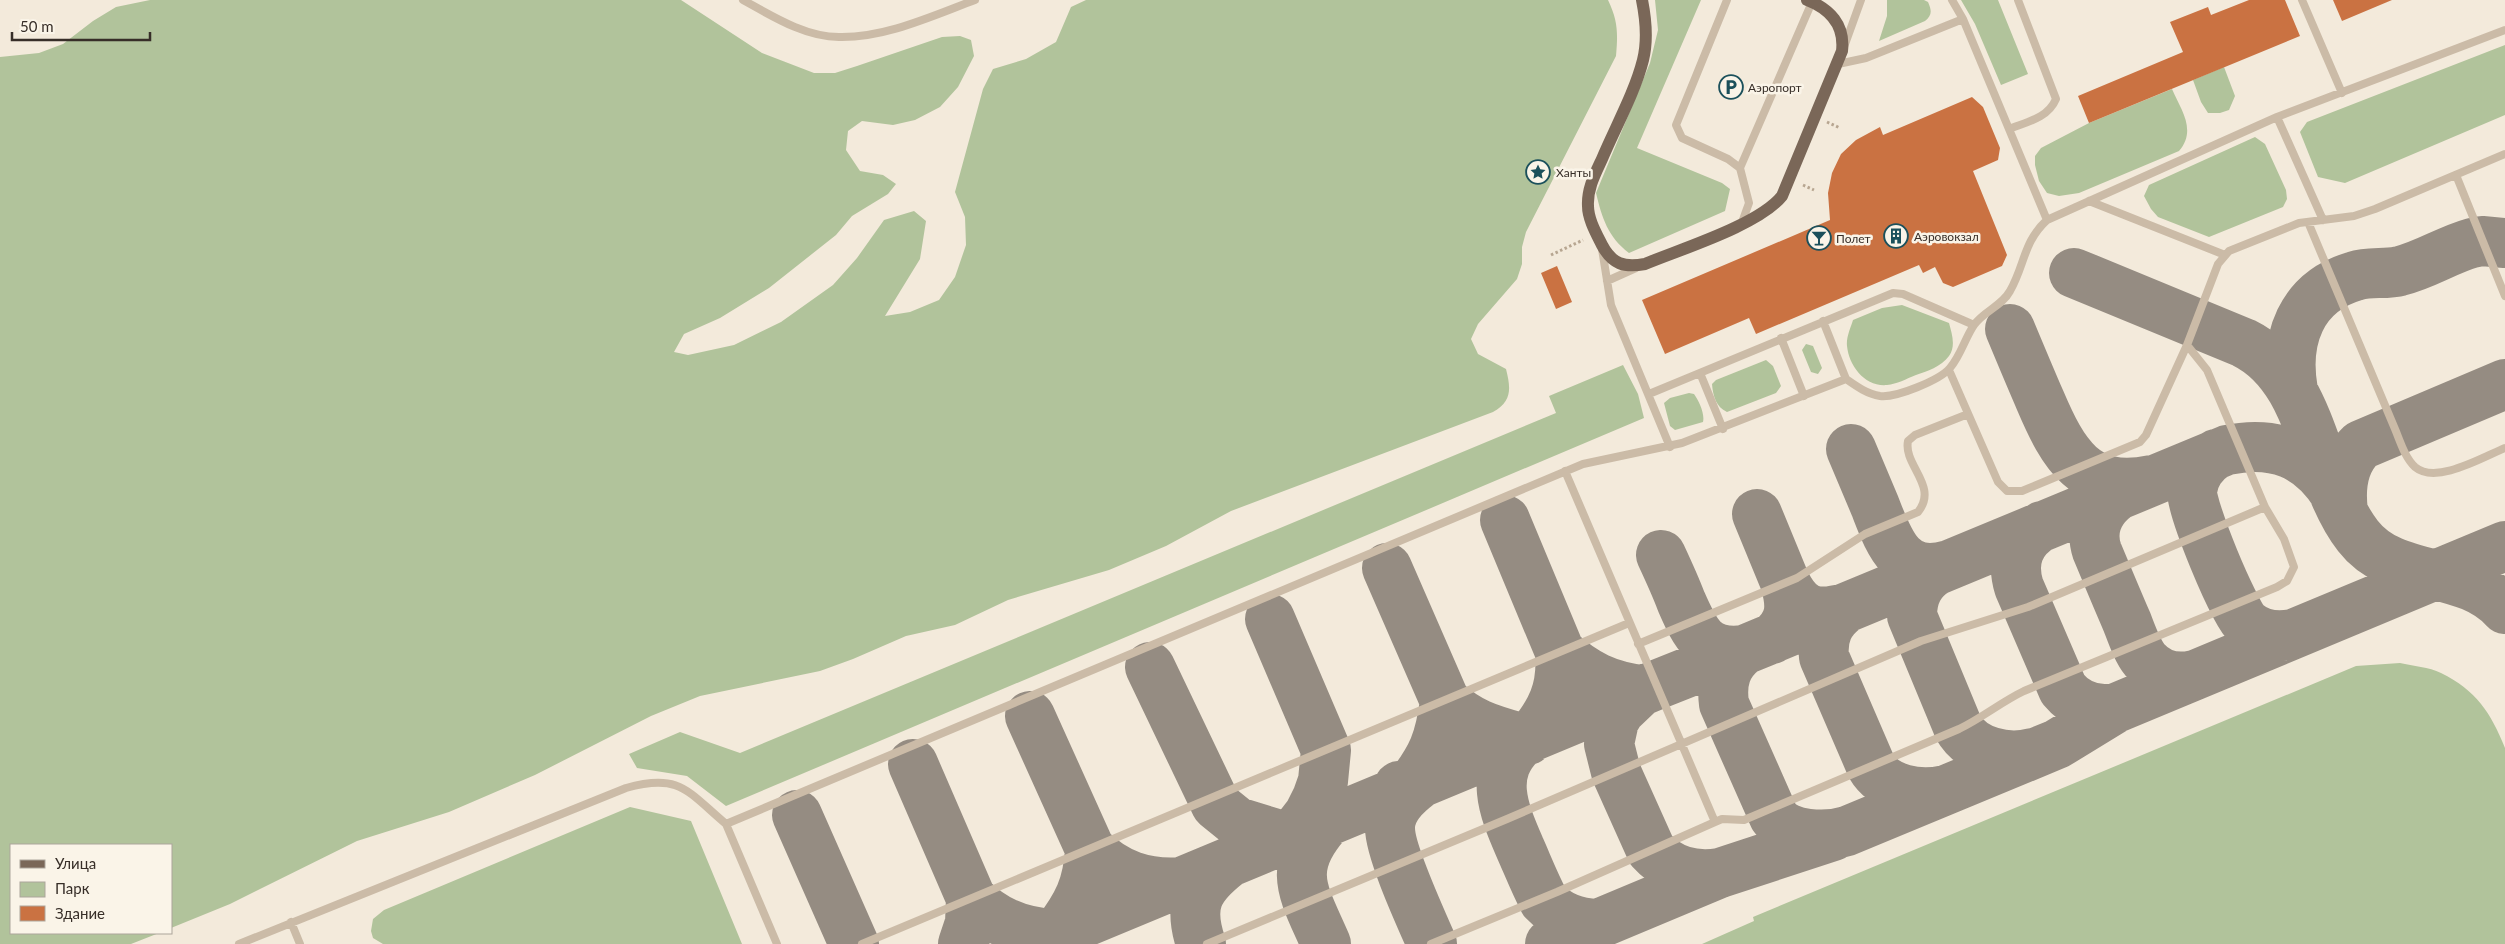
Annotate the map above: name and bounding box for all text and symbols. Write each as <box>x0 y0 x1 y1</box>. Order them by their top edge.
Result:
scale bar <box>12 10 150 42</box>
text: 50 m <box>20 17 54 35</box>
parking icon: Аэропорт <box>1718 74 1744 100</box>
place label: Аэропорт <box>1748 80 1802 95</box>
place icon: Ханты <box>1525 159 1551 185</box>
place label: Ханты <box>1556 165 1591 180</box>
building icon: Аэровокзал <box>1883 223 1909 249</box>
bar icon: Полет <box>1806 225 1832 251</box>
place label: Аэровокзал <box>1914 229 1979 244</box>
place label: Полет <box>1836 231 1871 246</box>
legend <box>10 844 172 934</box>
text: Улица <box>55 854 96 872</box>
text: Парк <box>55 879 90 897</box>
text: Здание <box>55 904 105 922</box>

